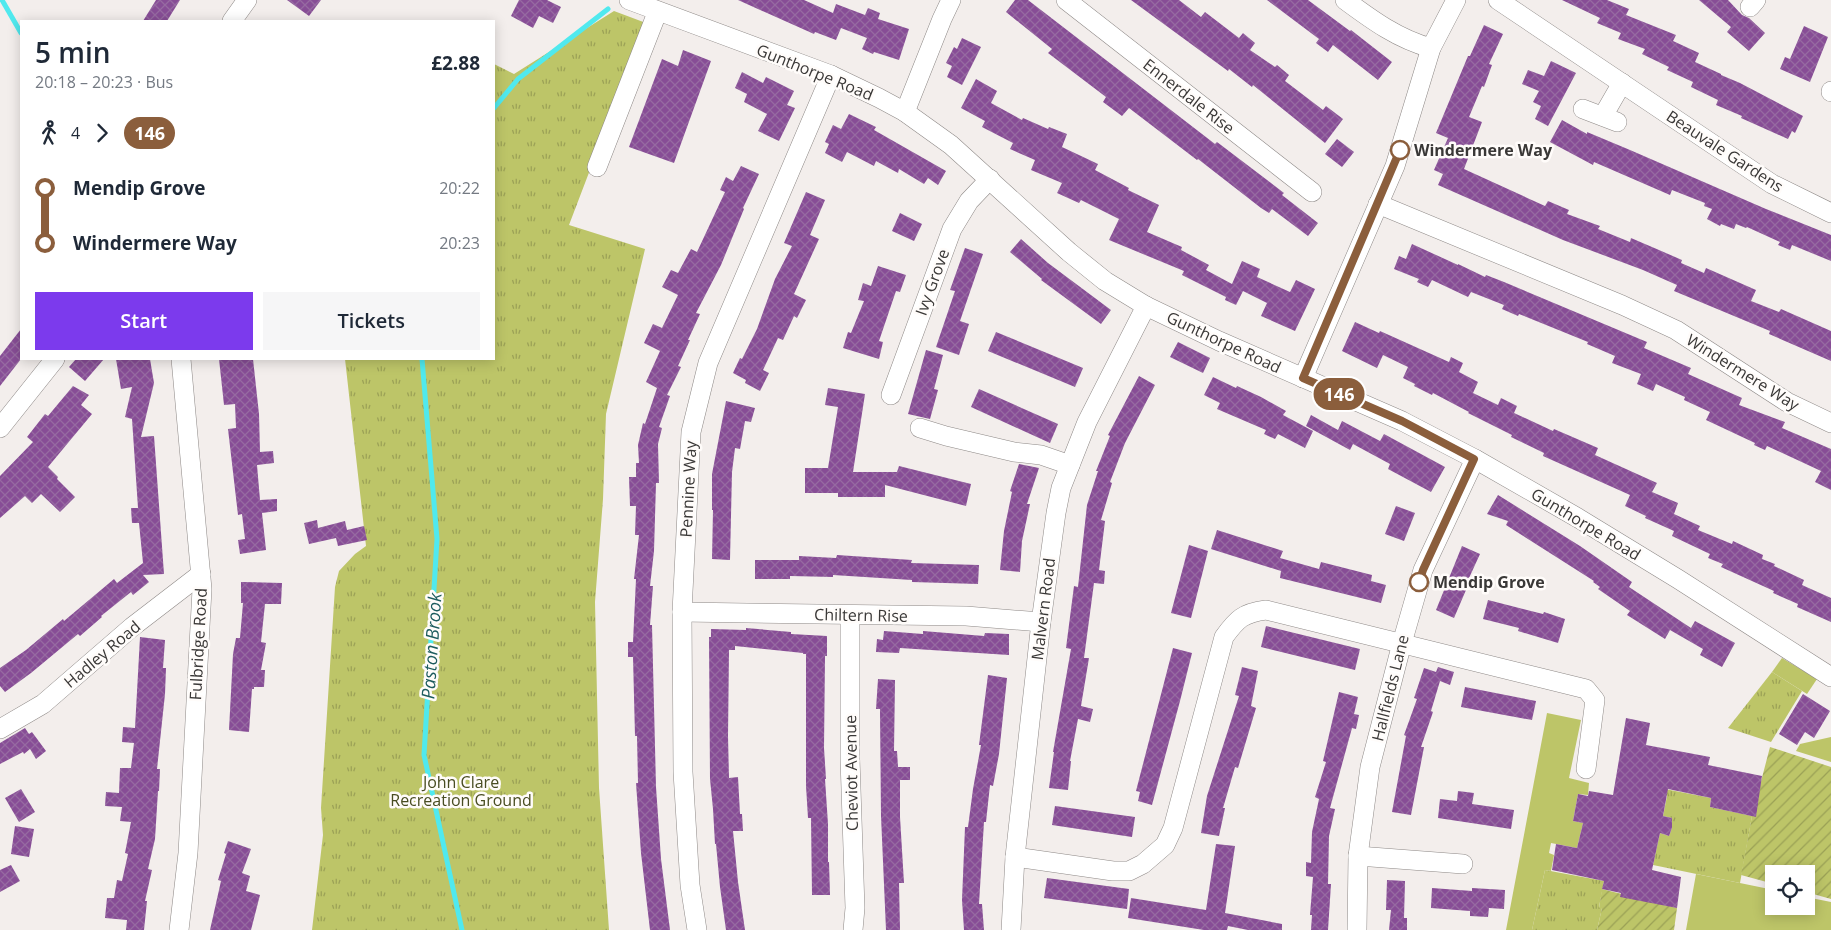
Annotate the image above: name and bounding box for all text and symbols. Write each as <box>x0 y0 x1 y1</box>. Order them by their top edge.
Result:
text: 5 min <box>35 33 111 71</box>
street label: Gunthorpe Road <box>753 39 877 105</box>
text: £2.88 <box>431 50 480 76</box>
street label: Ennerdale Rise <box>1139 53 1239 139</box>
text: 20:18 – 20:23 · Bus <box>35 71 173 93</box>
street label: Beauvale Gardens <box>1662 105 1788 197</box>
icon: walk <box>35 119 63 147</box>
icon: forward <box>88 119 116 147</box>
text: 146 <box>134 121 165 145</box>
text: 4 <box>71 122 80 144</box>
place label: Windermere Way <box>1414 139 1553 161</box>
marker: Windermere Way <box>1390 140 1410 160</box>
text: Mendip Grove <box>73 175 206 201</box>
text: 20:22 <box>439 177 480 199</box>
text: Windermere Way <box>73 230 237 256</box>
text: 20:23 <box>439 232 480 254</box>
street label: Ivy Grove <box>910 246 954 318</box>
button: Start <box>35 292 253 350</box>
button: Tickets <box>263 292 480 350</box>
street label: Gunthorpe Road <box>1163 306 1285 378</box>
street label: Windermere Way <box>1682 328 1804 416</box>
line badge: 146 <box>1310 378 1368 410</box>
text: 146 <box>1324 382 1354 406</box>
street label: Pennine Way <box>674 439 702 538</box>
street label: Gunthorpe Road <box>1527 483 1645 565</box>
street label: Malvern Road <box>1026 557 1060 661</box>
place label: Mendip Grove <box>1433 571 1545 593</box>
marker: Mendip Grove <box>1409 572 1429 592</box>
street label: Fulbridge Road <box>184 587 212 701</box>
water label: Paston Brook <box>415 591 447 700</box>
street label: Chiltern Rise <box>814 603 908 627</box>
street label: Hadley Road <box>59 615 145 693</box>
street label: Hallfields Lane <box>1366 633 1414 743</box>
street label: Cheviot Avenue <box>839 715 863 831</box>
park label: John Clare Recreation Ground <box>390 771 532 811</box>
map controls <box>1765 865 1815 915</box>
button: locate <box>1765 865 1815 915</box>

